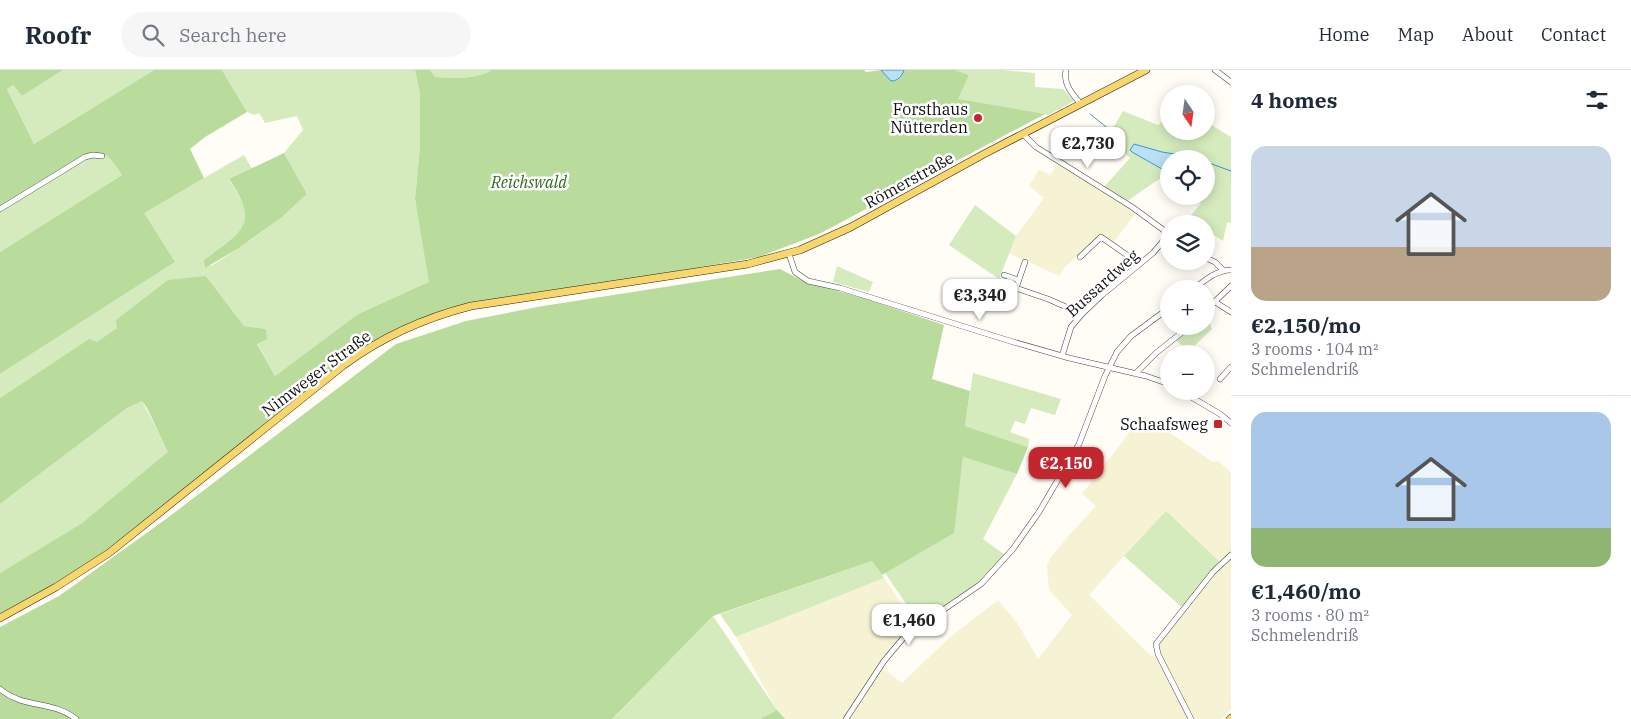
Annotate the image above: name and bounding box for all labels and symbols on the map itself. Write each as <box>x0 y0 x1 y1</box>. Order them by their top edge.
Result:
north arrow <box>1160 85 1215 140</box>
place label: Forsthaus Nütterden <box>890 99 968 137</box>
marker: Forsthaus Nütterden <box>972 112 984 124</box>
pin: €2,730 <box>1047 126 1129 169</box>
street label: Römerstraße <box>861 147 957 213</box>
park label: Reichswald <box>490 172 567 192</box>
street label: Bussardweg <box>1061 245 1143 321</box>
pin: €3,340 <box>939 278 1021 321</box>
street label: Nimweger Straße <box>258 326 374 420</box>
place label: Schaafsweg <box>1120 414 1208 434</box>
marker: Schaafsweg <box>1212 418 1224 430</box>
pin: €2,150 <box>1025 446 1107 489</box>
pin: €1,460 <box>868 604 950 646</box>

